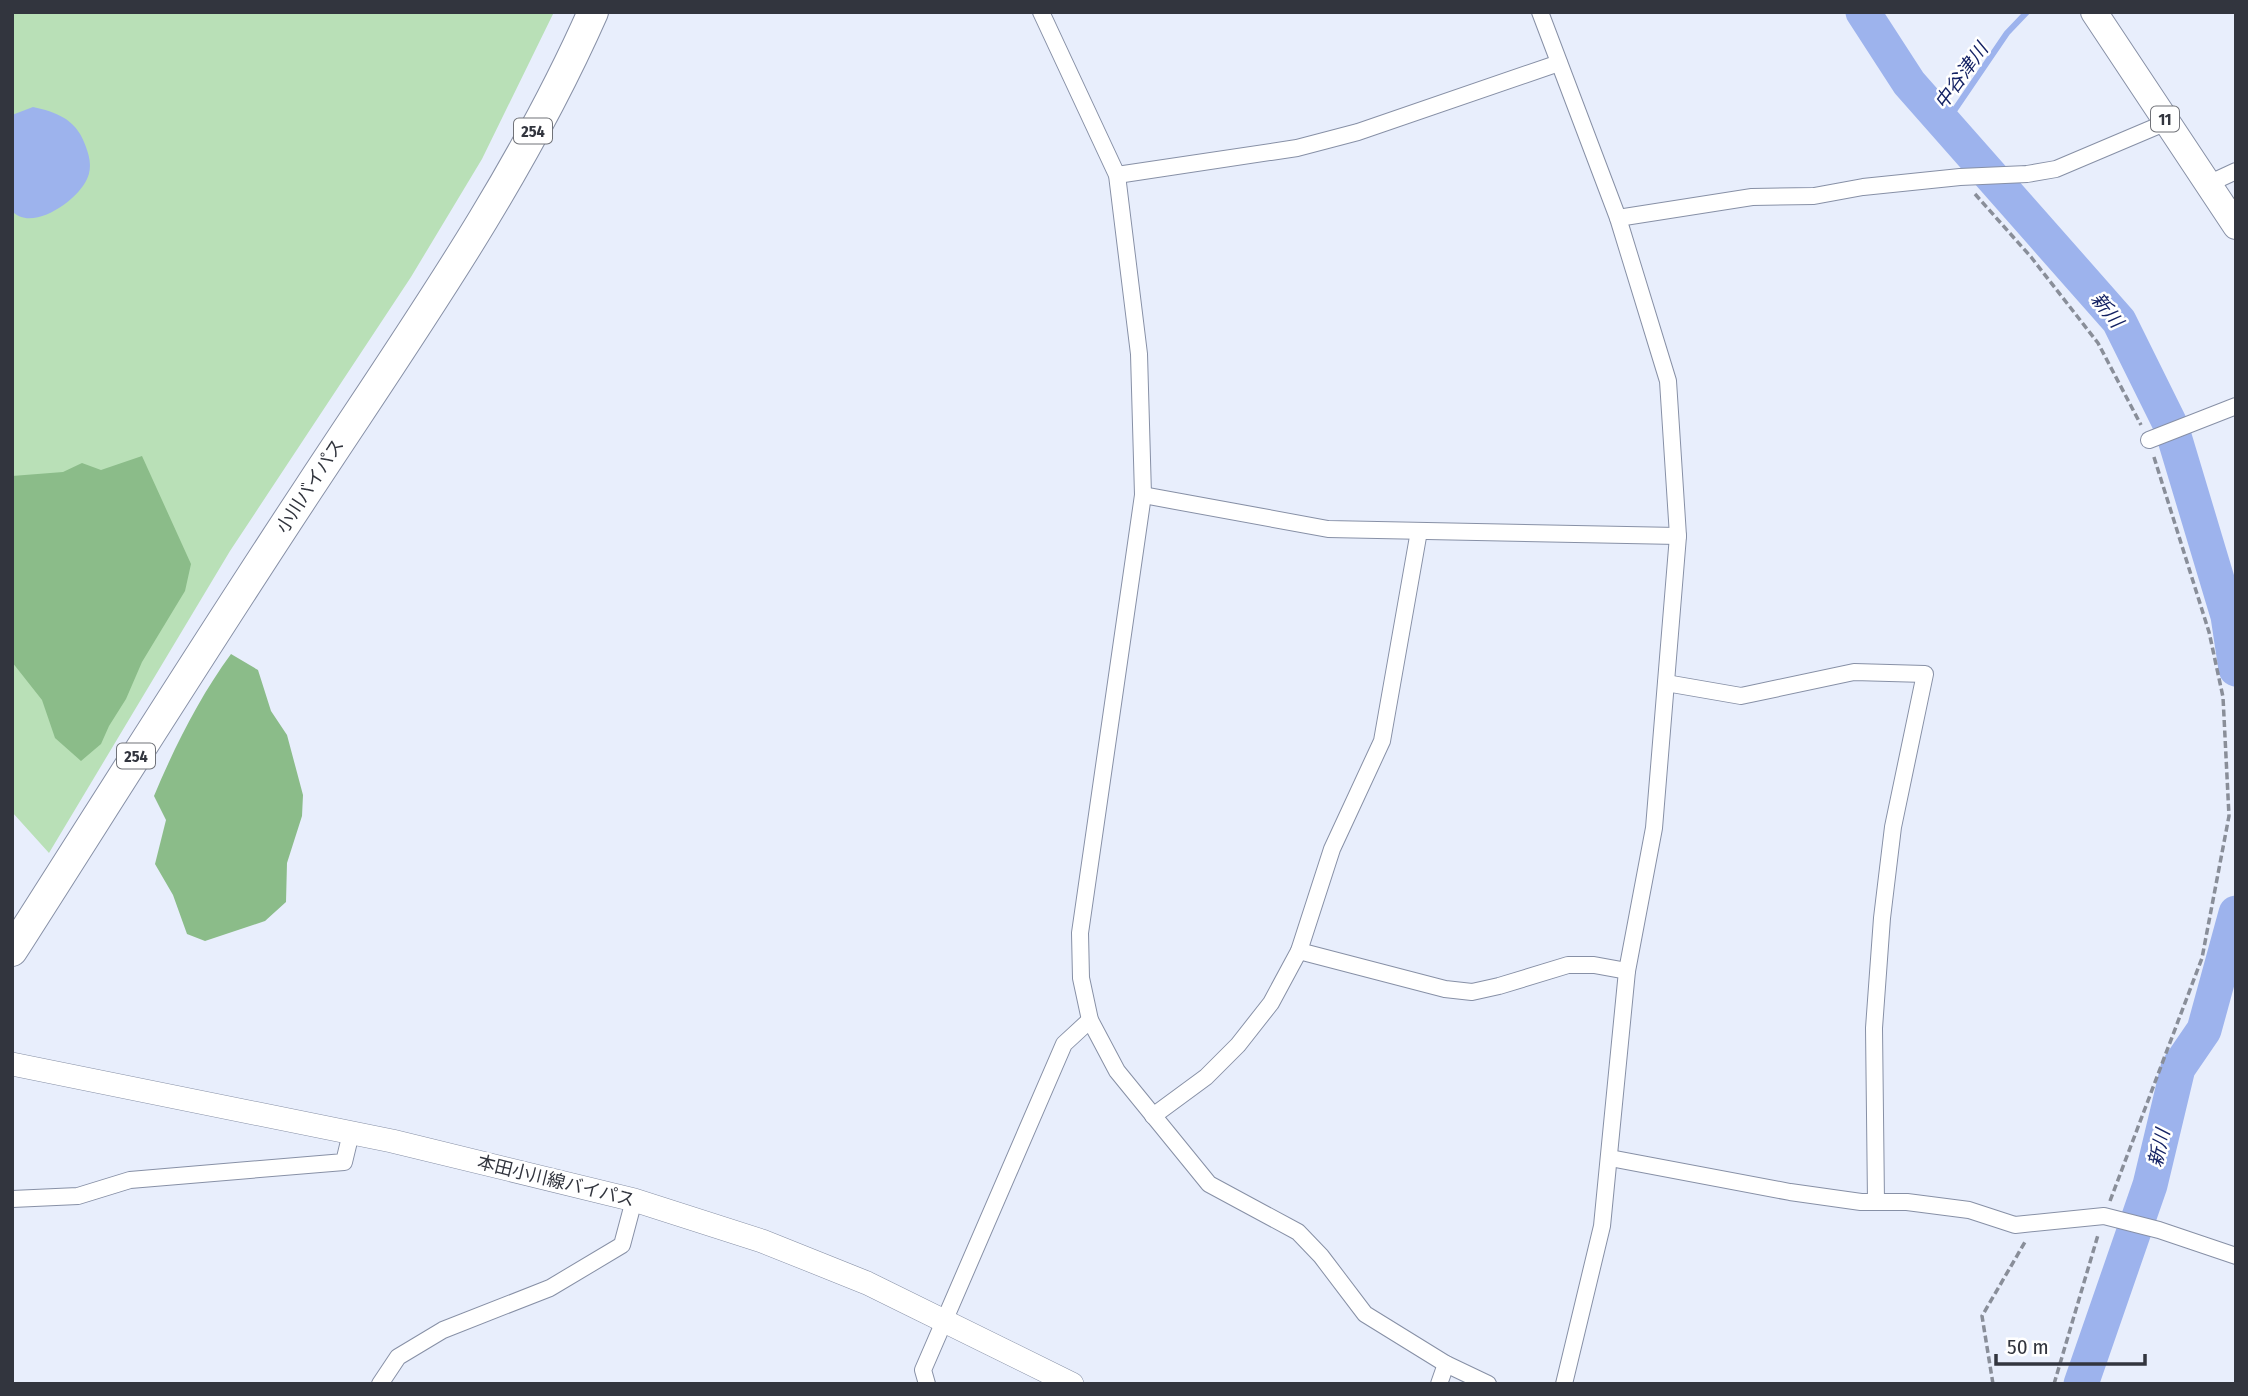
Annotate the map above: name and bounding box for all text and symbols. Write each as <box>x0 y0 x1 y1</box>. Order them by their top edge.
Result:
water label: 中谷津川 <box>1929 37 1994 114</box>
road number: 11 <box>2151 106 2179 132</box>
road number: 254 <box>514 119 552 144</box>
water label: 新川 <box>2086 288 2129 334</box>
street label: 小川バイパス <box>271 435 349 537</box>
road number: 254 <box>117 744 155 768</box>
water label: 新川 <box>2144 1125 2175 1169</box>
street label: 本田小川線バイパス <box>475 1151 637 1211</box>
scale bar <box>1996 1322 2145 1366</box>
text: 50 m <box>2007 1334 2049 1360</box>

